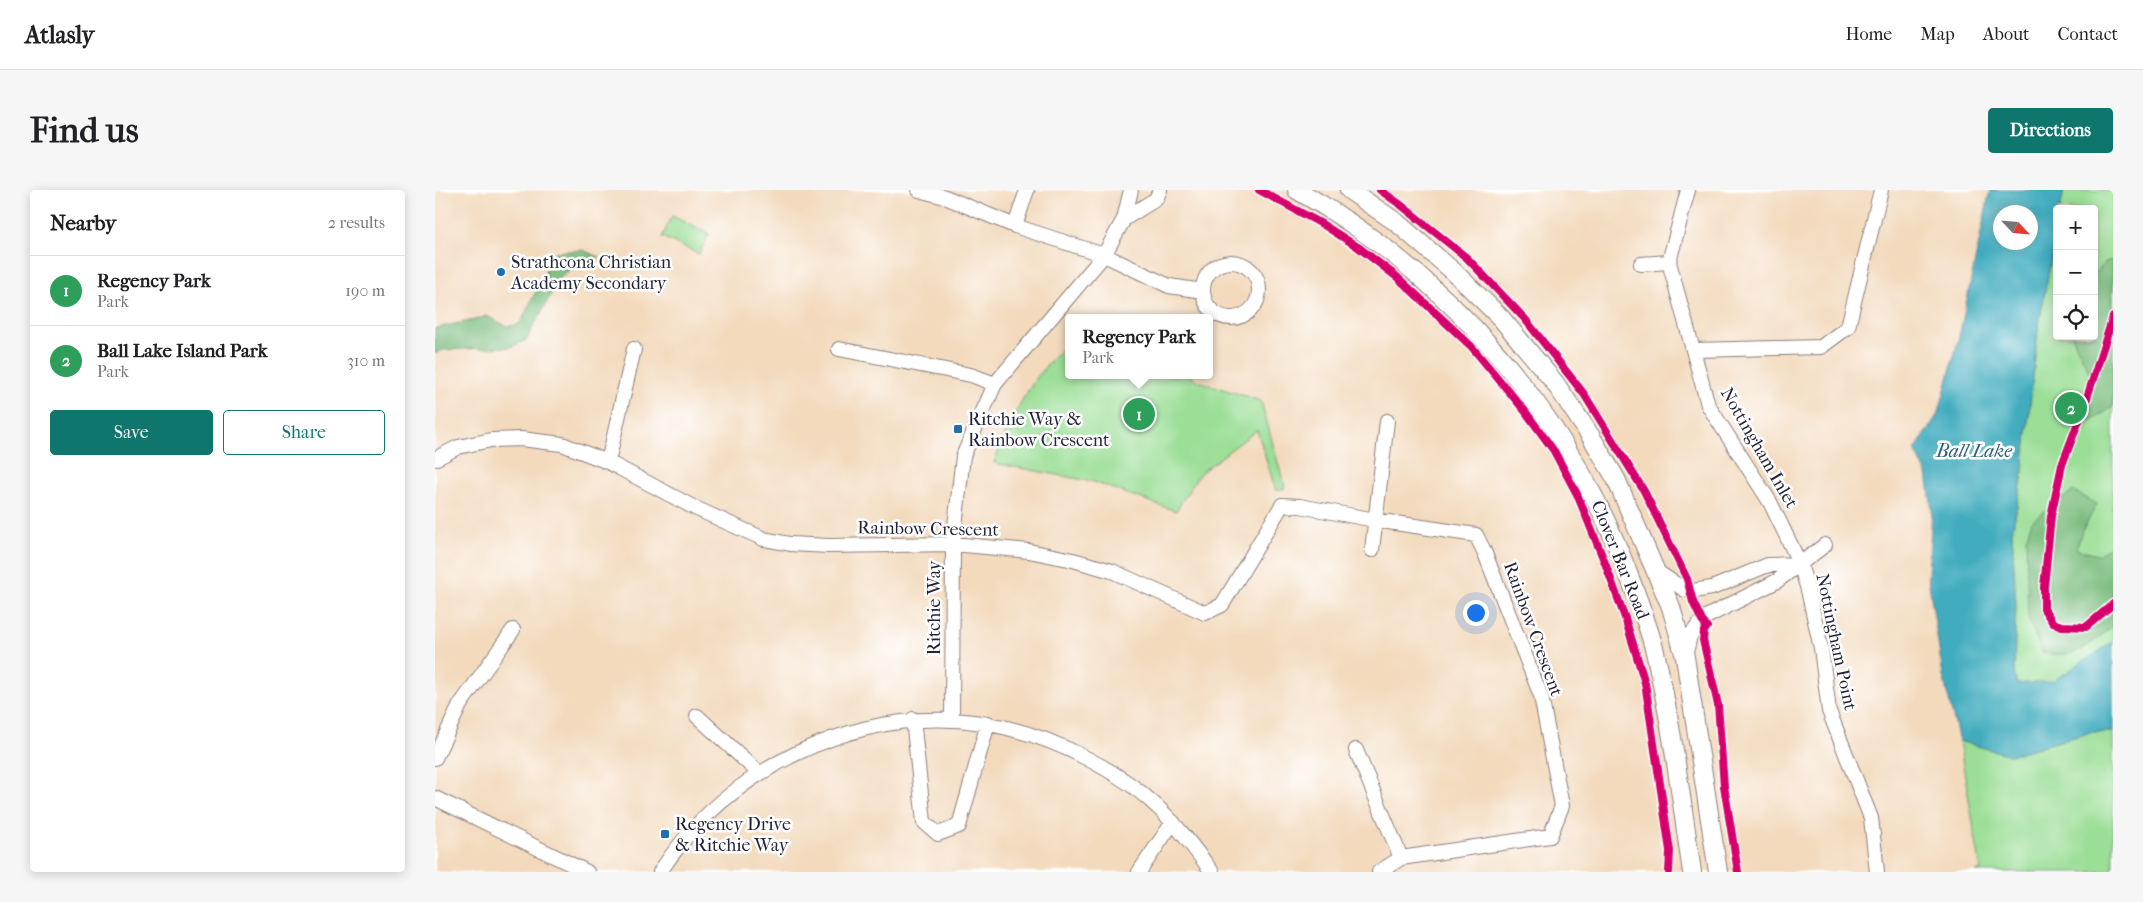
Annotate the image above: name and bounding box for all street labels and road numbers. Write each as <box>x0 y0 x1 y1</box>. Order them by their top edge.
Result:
street label: Nottingham Inlet <box>1716 384 1802 512</box>
street label: Clover Bar Road <box>1587 497 1653 623</box>
street label: Rainbow Crescent <box>857 517 1000 541</box>
street label: Ritchie Way <box>924 559 945 655</box>
street label: Rainbow Crescent <box>1499 559 1567 700</box>
street label: Nottingham Point <box>1811 572 1861 713</box>

